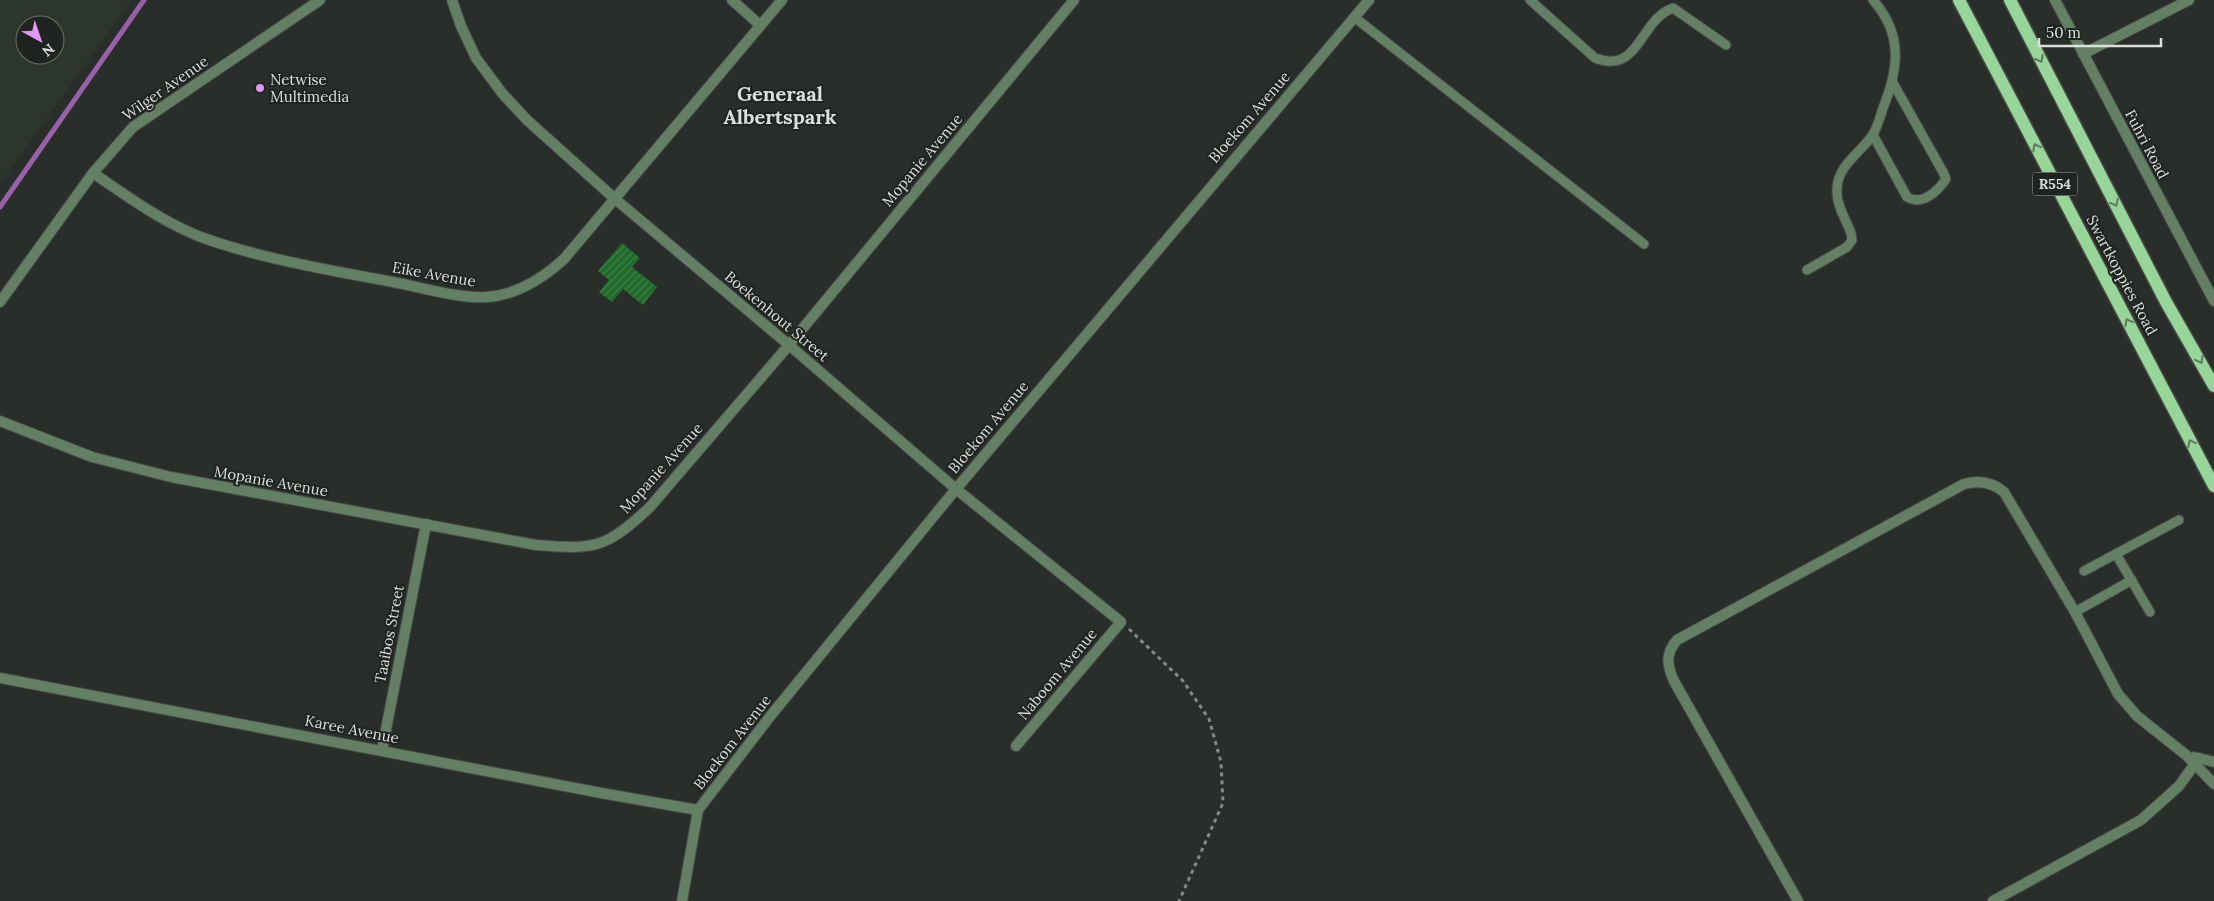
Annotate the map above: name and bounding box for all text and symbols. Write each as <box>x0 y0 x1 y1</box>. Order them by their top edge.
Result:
north arrow <box>15 15 65 65</box>
scale bar <box>2039 15 2162 47</box>
text: 50 m <box>2046 23 2081 42</box>
text: N <box>38 40 58 60</box>
street label: Wilger Avenue <box>118 51 212 125</box>
one-way arrow <box>2034 54 2044 63</box>
street label: Bloekom Avenue <box>1204 67 1294 167</box>
place label: Netwise Multimedia <box>270 70 349 106</box>
district label: Generaal Albertspark <box>723 81 837 129</box>
marker: Netwise Multimedia <box>254 82 266 94</box>
street label: Fuhri Road <box>2121 106 2173 182</box>
street label: Mopanie Avenue <box>878 110 966 210</box>
one-way arrow <box>2032 144 2042 153</box>
road number: R554 <box>2032 172 2078 195</box>
one-way arrow <box>2109 198 2119 207</box>
street label: Swartkoppies Road <box>2082 212 2162 338</box>
street label: Eike Avenue <box>391 257 477 291</box>
street label: Boekenhout Street <box>721 267 833 365</box>
one-way arrow <box>2124 318 2134 327</box>
one-way arrow <box>2193 355 2203 364</box>
street label: Bloekom Avenue <box>944 377 1032 477</box>
street label: Mopanie Avenue <box>615 419 707 517</box>
one-way arrow <box>2187 439 2197 448</box>
street label: Mopanie Avenue <box>213 462 329 500</box>
street label: Taaibos Street <box>370 583 408 685</box>
street label: Naboom Avenue <box>1013 624 1101 724</box>
street label: Bloekom Avenue <box>689 691 775 793</box>
street label: Karee Avenue <box>303 711 401 747</box>

